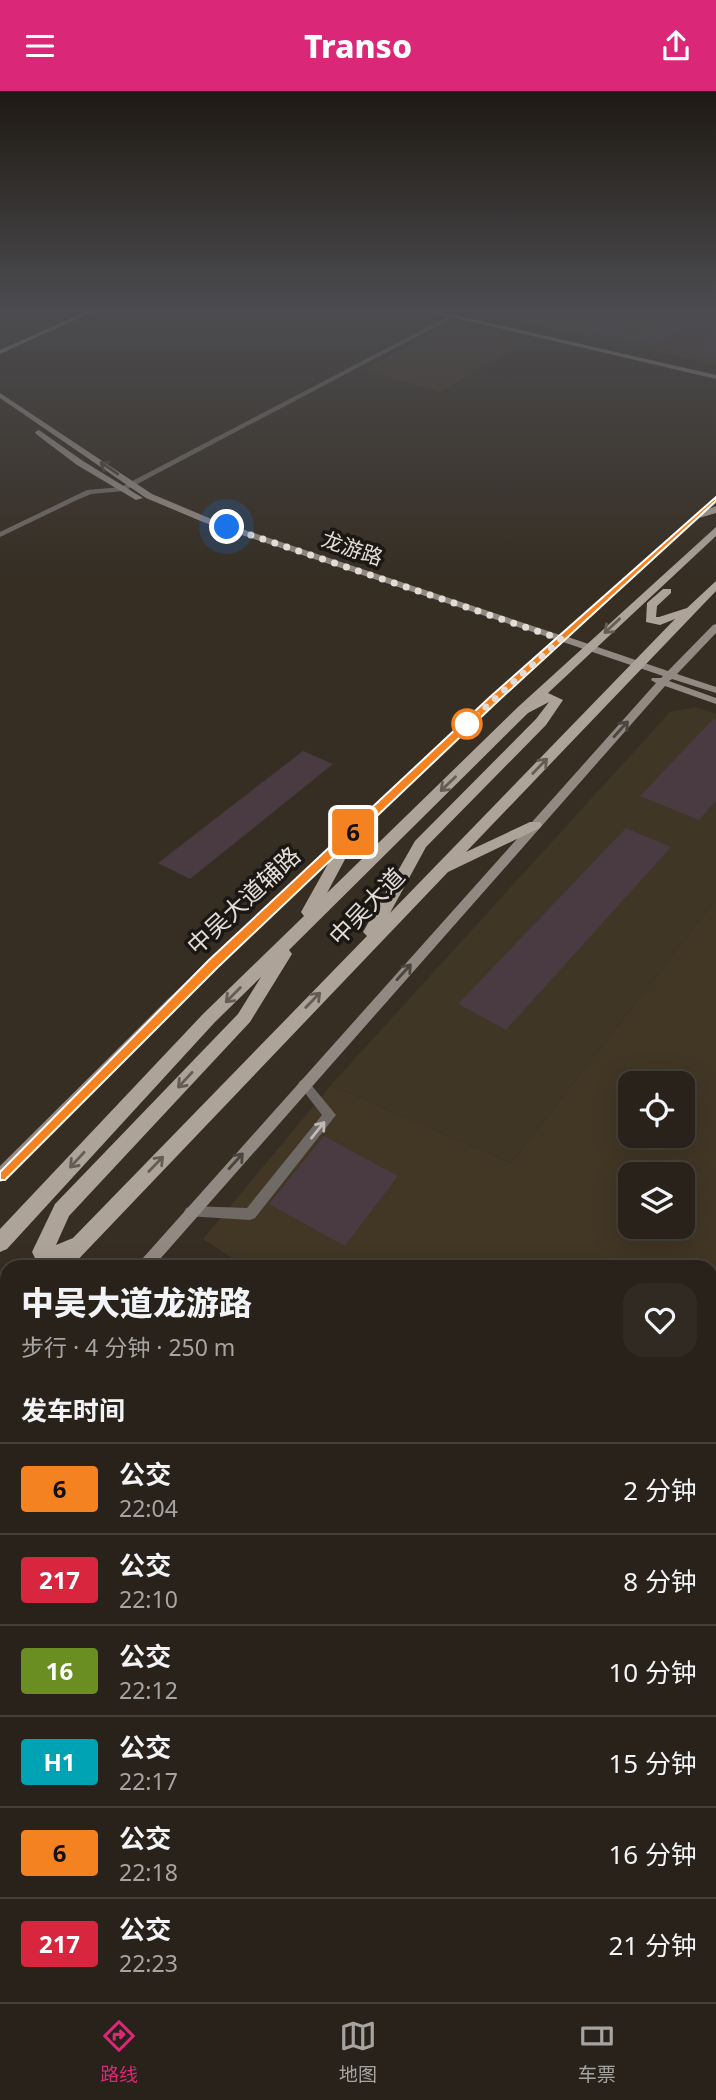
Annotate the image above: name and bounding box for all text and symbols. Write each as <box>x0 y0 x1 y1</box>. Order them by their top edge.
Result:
text: Transo <box>304 24 412 67</box>
icon: menu <box>21 27 59 65</box>
icon: share <box>657 27 695 65</box>
one-way arrow <box>99 461 119 475</box>
your location <box>209 509 244 544</box>
street label: 龙游路 <box>318 525 387 572</box>
one-way arrow <box>604 618 621 635</box>
unlabelled marker <box>452 709 482 739</box>
one-way arrow <box>612 721 629 738</box>
one-way arrow <box>531 758 548 775</box>
one-way arrow <box>440 775 457 792</box>
line badge: 6 <box>330 809 376 855</box>
text: 6 <box>346 815 360 848</box>
street label: 中吴大道辅路 <box>179 839 307 961</box>
street label: 中吴大道 <box>321 860 411 952</box>
one-way arrow <box>396 963 412 981</box>
one-way arrow <box>225 986 242 1003</box>
one-way arrow <box>305 992 322 1009</box>
one-way arrow <box>176 1071 193 1088</box>
map controls <box>618 1071 695 1239</box>
button: locate <box>618 1071 695 1148</box>
one-way arrow <box>310 1122 325 1140</box>
one-way arrow <box>69 1151 86 1168</box>
one-way arrow <box>228 1152 244 1170</box>
one-way arrow <box>147 1156 164 1174</box>
button: layers <box>618 1162 695 1239</box>
text: 中吴大道龙游路 <box>21 1280 252 1325</box>
button: heart <box>623 1283 697 1357</box>
text: 步行 · 4 分钟 · 250 m <box>21 1331 235 1363</box>
text: 发车时间 <box>21 1392 125 1428</box>
text: 公交 <box>119 1456 171 1492</box>
text: 6 <box>53 1472 66 1505</box>
text: 2 分钟 <box>623 1472 697 1508</box>
text: 22:04 <box>119 1492 178 1524</box>
text: 公交 <box>119 1547 171 1583</box>
text: 217 <box>39 1563 80 1596</box>
text: 8 分钟 <box>623 1563 697 1599</box>
text: 22:10 <box>119 1583 178 1615</box>
text: 公交 <box>119 1638 171 1674</box>
text: 16 <box>46 1654 73 1687</box>
text: 10 分钟 <box>608 1654 697 1690</box>
text: 22:12 <box>119 1674 178 1706</box>
text: 公交 <box>119 1729 171 1765</box>
text: H1 <box>43 1745 76 1778</box>
text: 15 分钟 <box>608 1745 697 1781</box>
text: 22:17 <box>119 1765 178 1797</box>
text: 公交 <box>119 1820 171 1856</box>
text: 6 <box>53 1836 66 1869</box>
text: 16 分钟 <box>608 1836 697 1872</box>
text: 22:18 <box>119 1856 178 1888</box>
text: 公交 <box>119 1911 171 1947</box>
text: 217 <box>39 1927 80 1960</box>
text: 21 分钟 <box>608 1927 697 1963</box>
text: 22:23 <box>119 1947 178 1979</box>
tab: 路线 <box>100 2017 138 2087</box>
tab: 地图 <box>339 2017 377 2087</box>
tab: 车票 <box>578 2017 616 2087</box>

